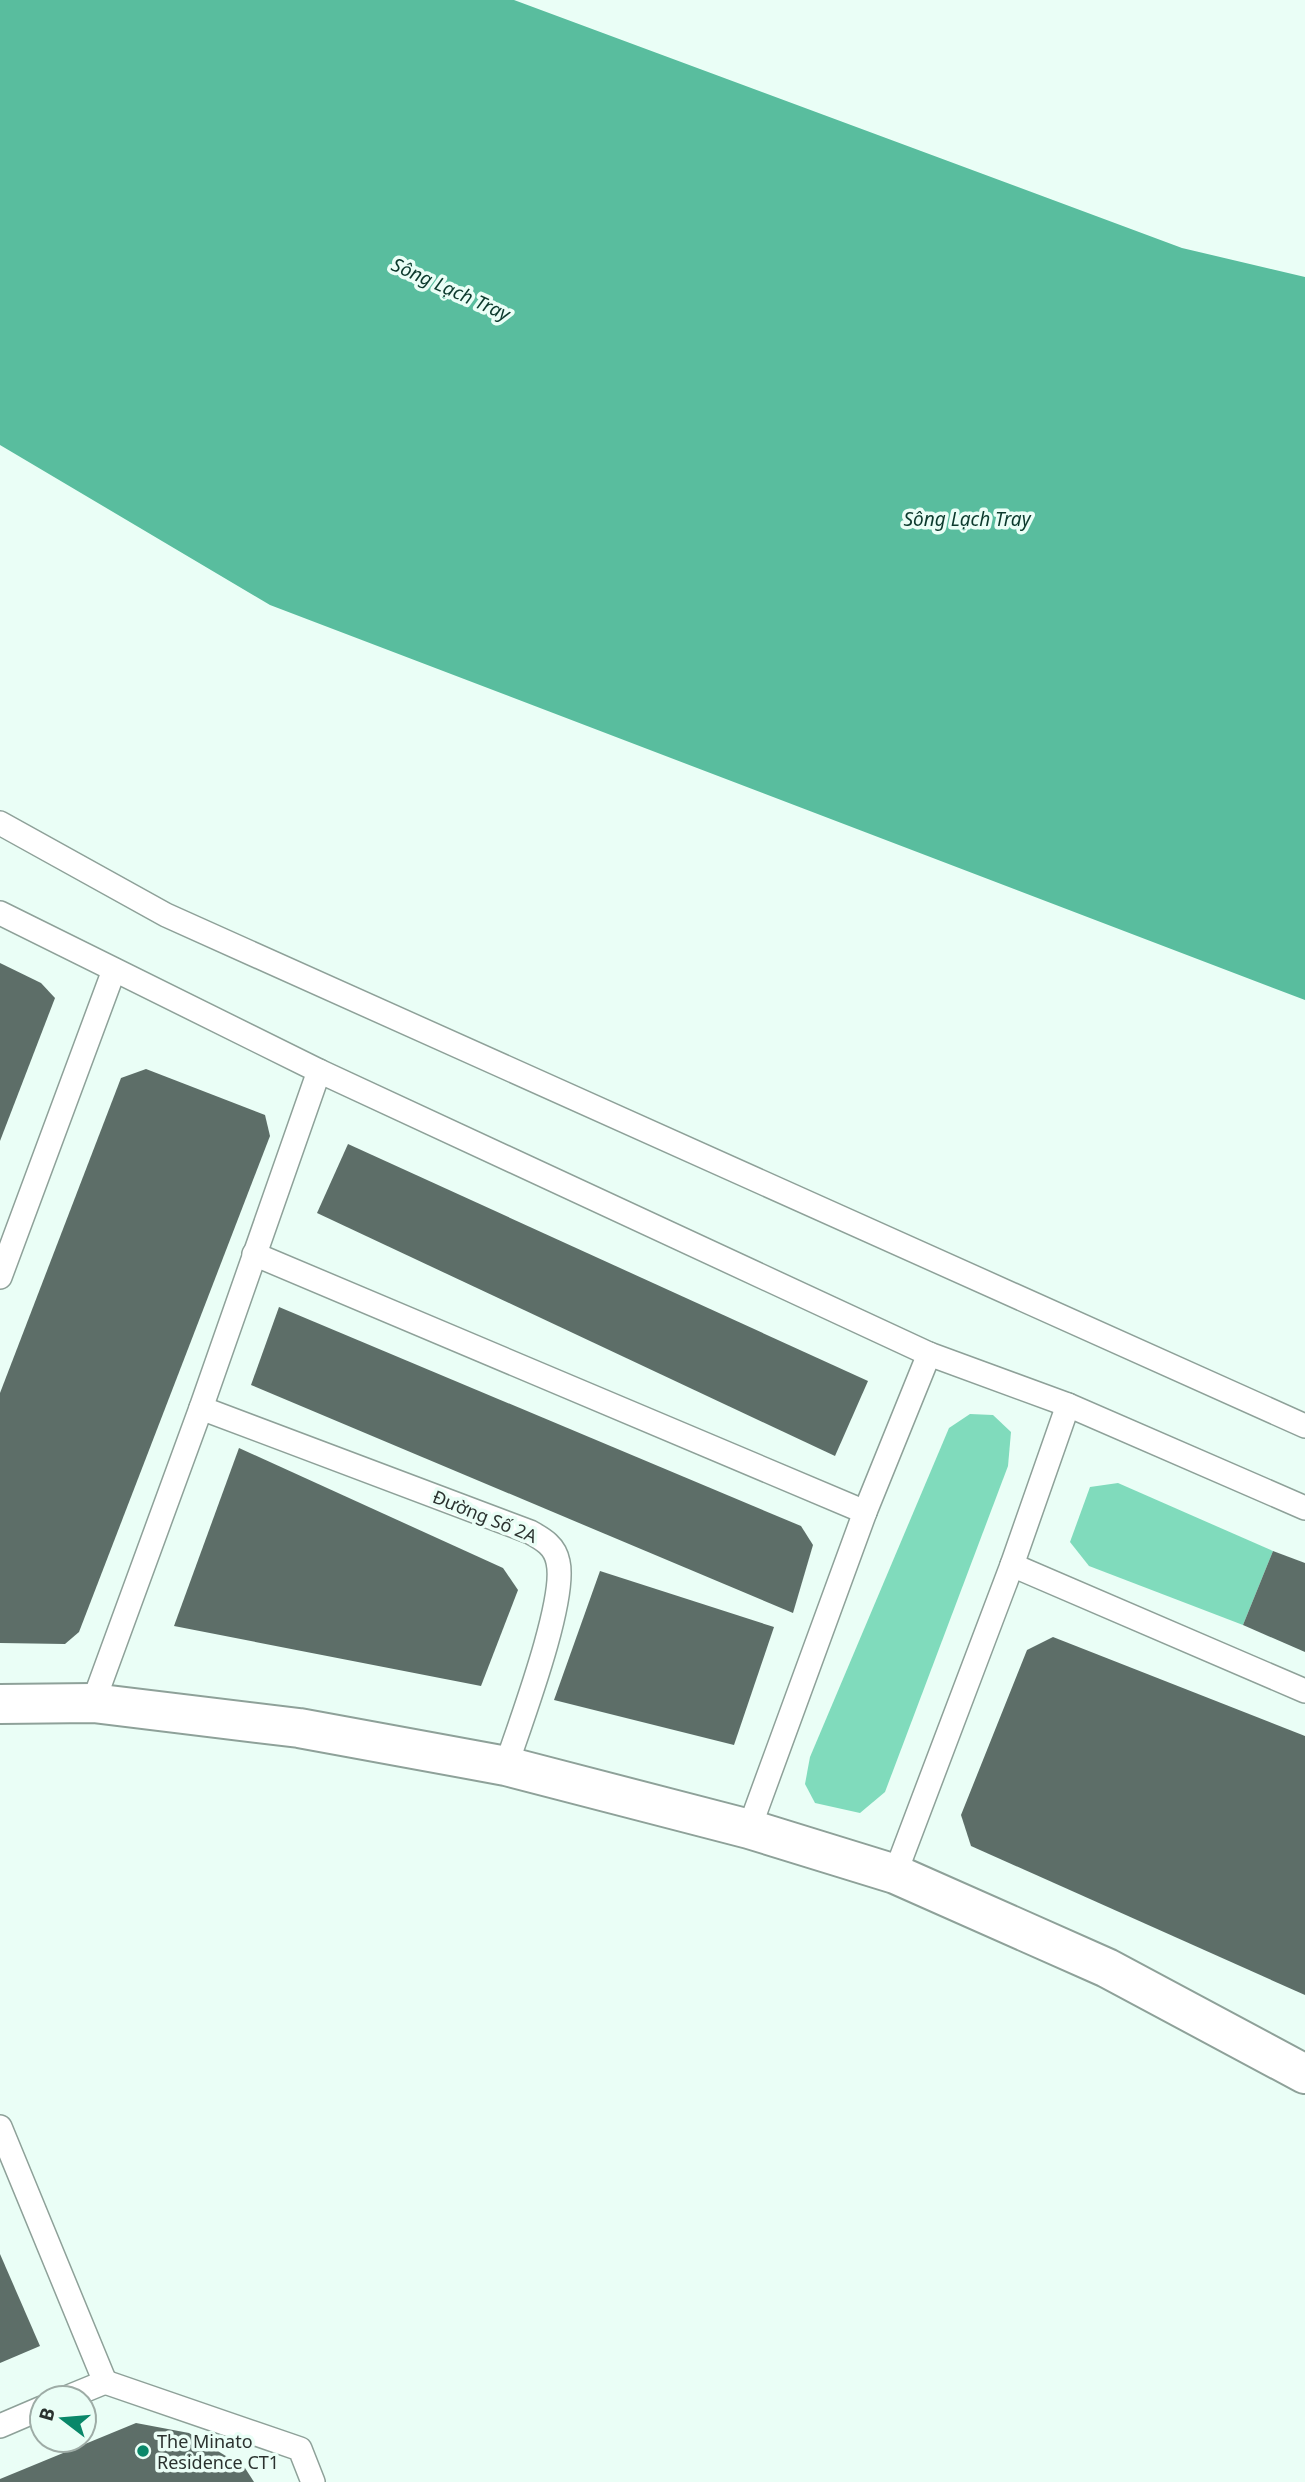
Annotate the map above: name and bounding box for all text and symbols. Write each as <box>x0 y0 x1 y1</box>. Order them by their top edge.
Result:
water label: Sông Lạch Tray <box>388 251 515 327</box>
water label: Sông Lạch Tray <box>903 506 1032 532</box>
street label: Đường Số 2A <box>429 1484 541 1548</box>
north arrow <box>28 2384 98 2454</box>
text: B <box>32 2405 61 2424</box>
place label: The Minato Residence CT1 <box>157 2429 279 2474</box>
marker: The Minato Residence CT1 <box>135 2443 151 2459</box>

